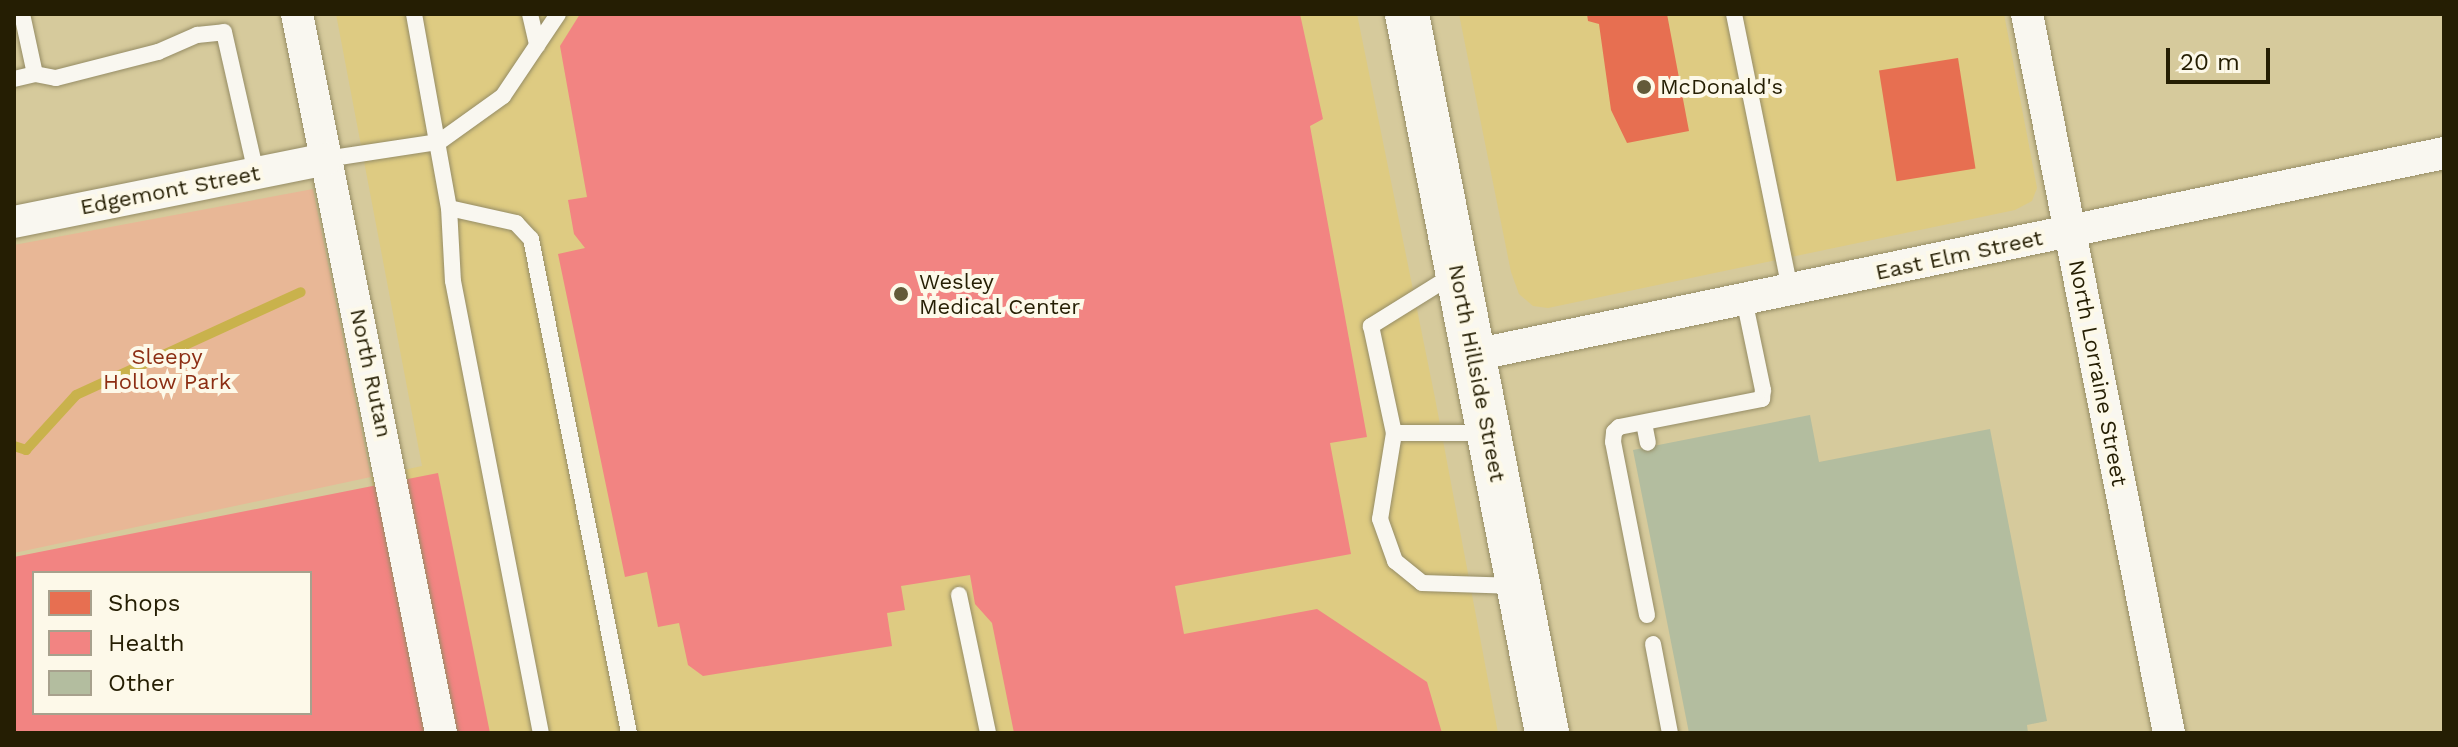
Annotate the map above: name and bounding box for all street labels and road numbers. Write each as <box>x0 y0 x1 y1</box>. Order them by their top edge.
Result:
street label: Edgemont Street <box>78 160 262 220</box>
street label: East Elm Street <box>1873 224 2045 286</box>
street label: North Lorraine Street <box>2063 258 2133 488</box>
street label: North Hillside Street <box>1443 262 1511 484</box>
street label: North Rutan <box>344 306 398 440</box>

